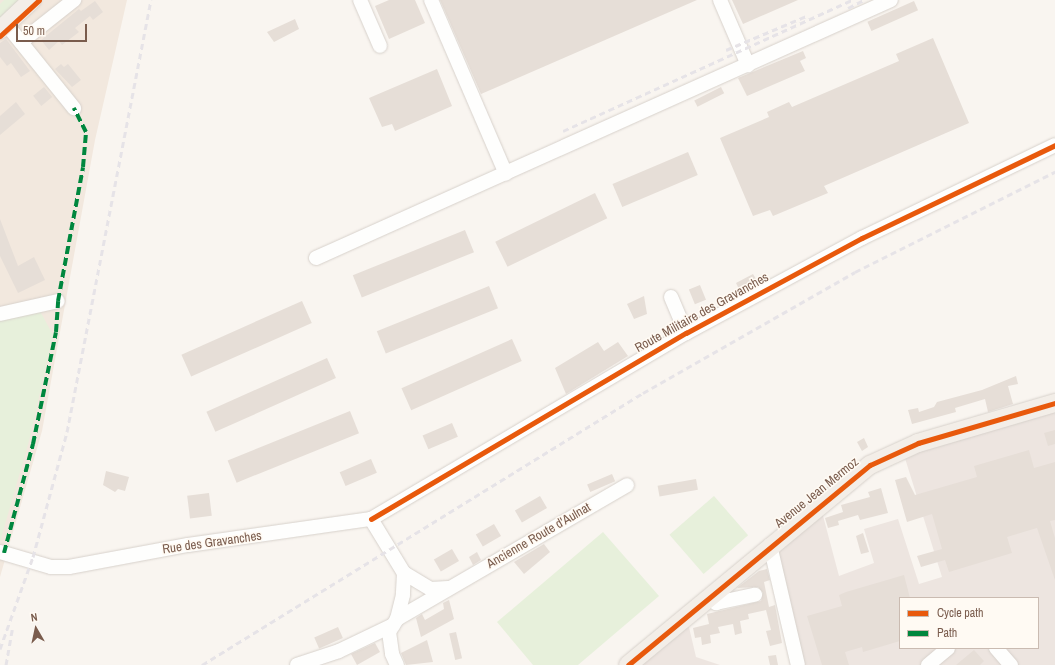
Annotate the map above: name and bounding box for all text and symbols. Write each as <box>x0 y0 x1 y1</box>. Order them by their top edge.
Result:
scale bar <box>18 16 89 42</box>
text: 50 m <box>23 23 45 39</box>
street label: Route Militaire des Gravanches <box>632 270 772 356</box>
street label: Avenue Jean Mermoz <box>772 454 862 532</box>
street label: Ancienne Route d'Aulnat <box>484 500 594 572</box>
street label: Rue des Gravanches <box>161 528 263 558</box>
legend <box>899 597 1039 649</box>
text: Cycle path <box>937 605 984 621</box>
north arrow <box>16 609 56 649</box>
text: N <box>30 610 38 625</box>
text: Path <box>937 625 957 641</box>

